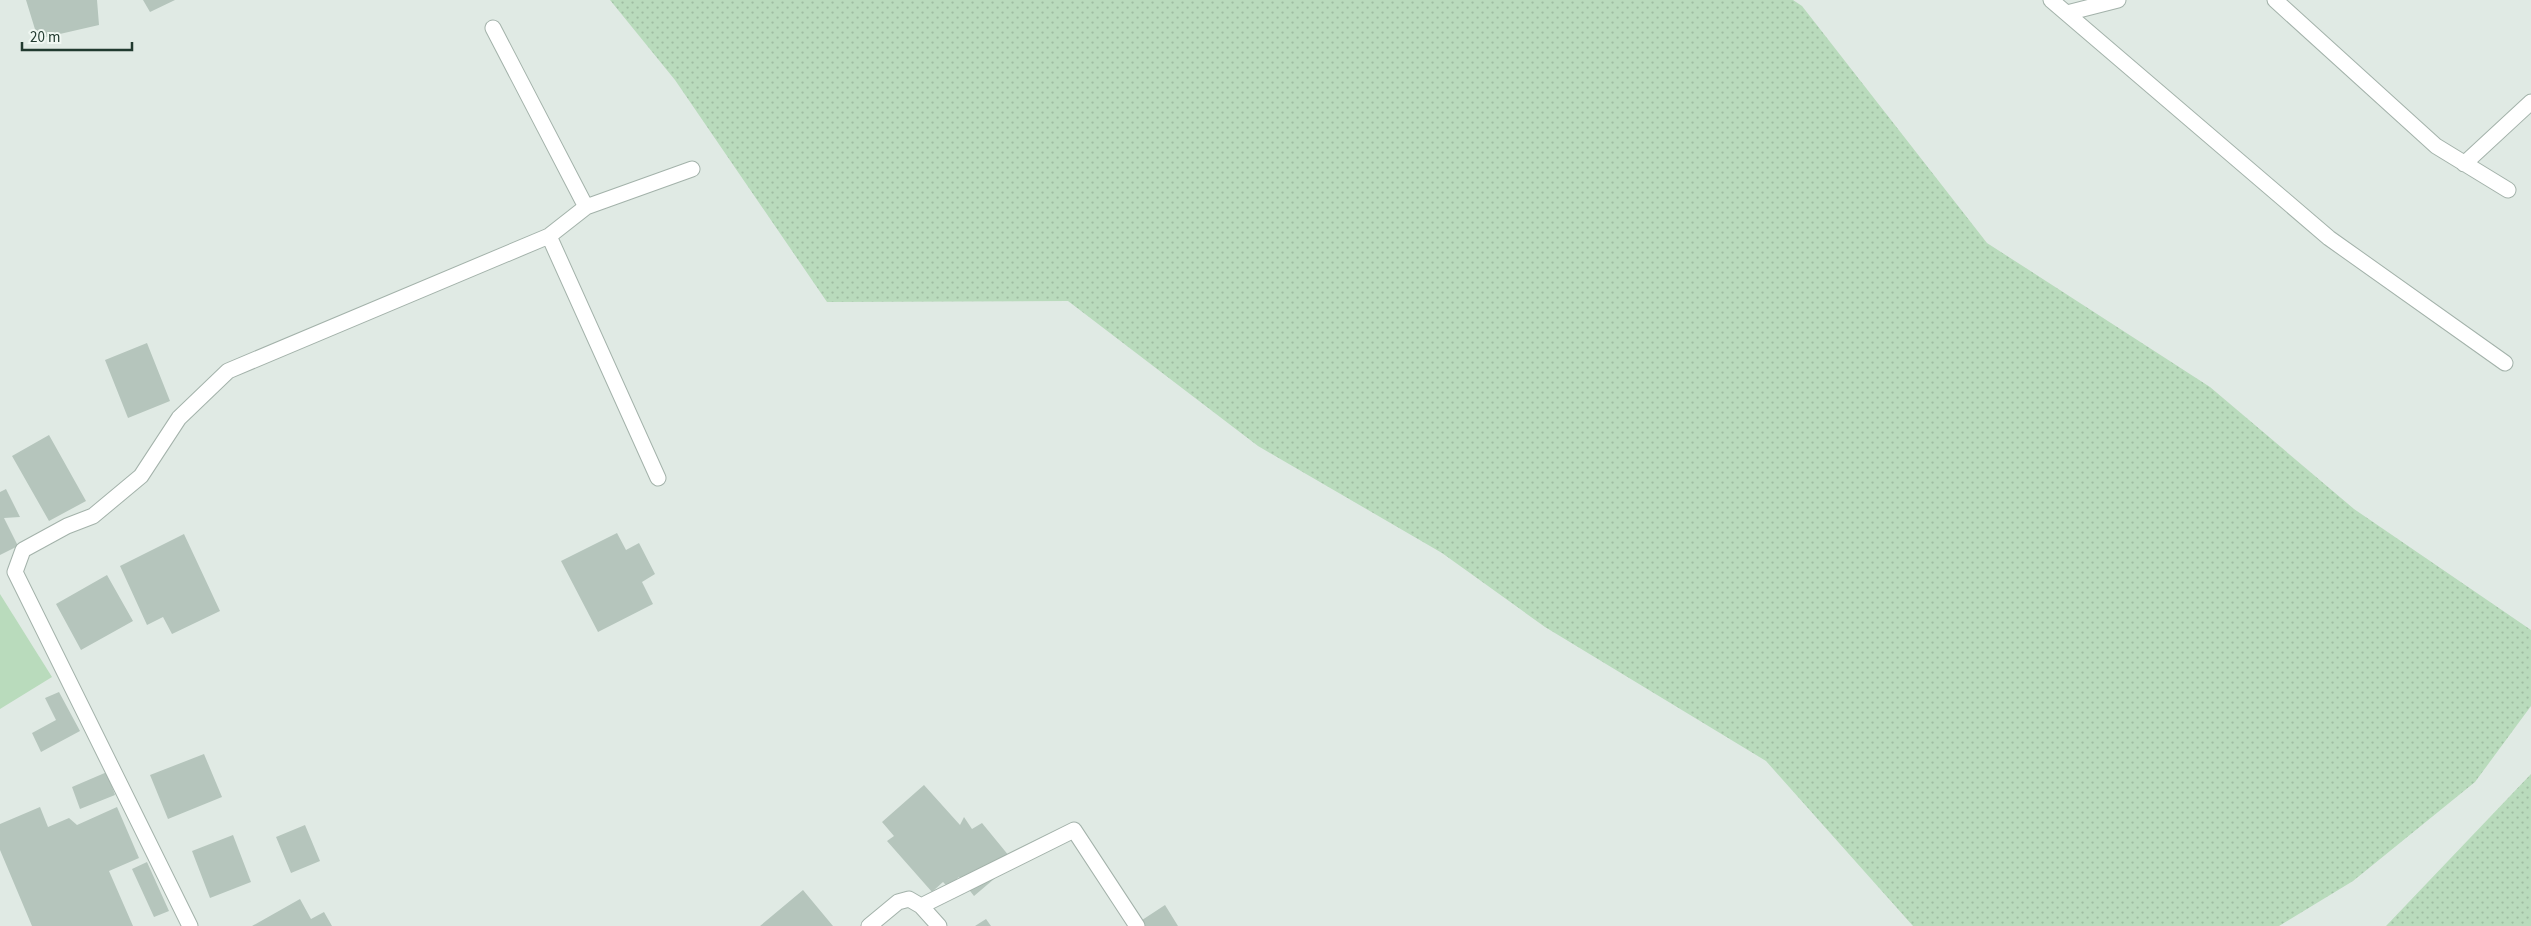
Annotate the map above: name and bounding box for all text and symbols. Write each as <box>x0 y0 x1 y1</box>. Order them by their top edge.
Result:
scale bar <box>22 20 132 52</box>
text: 20 m <box>30 27 60 48</box>

